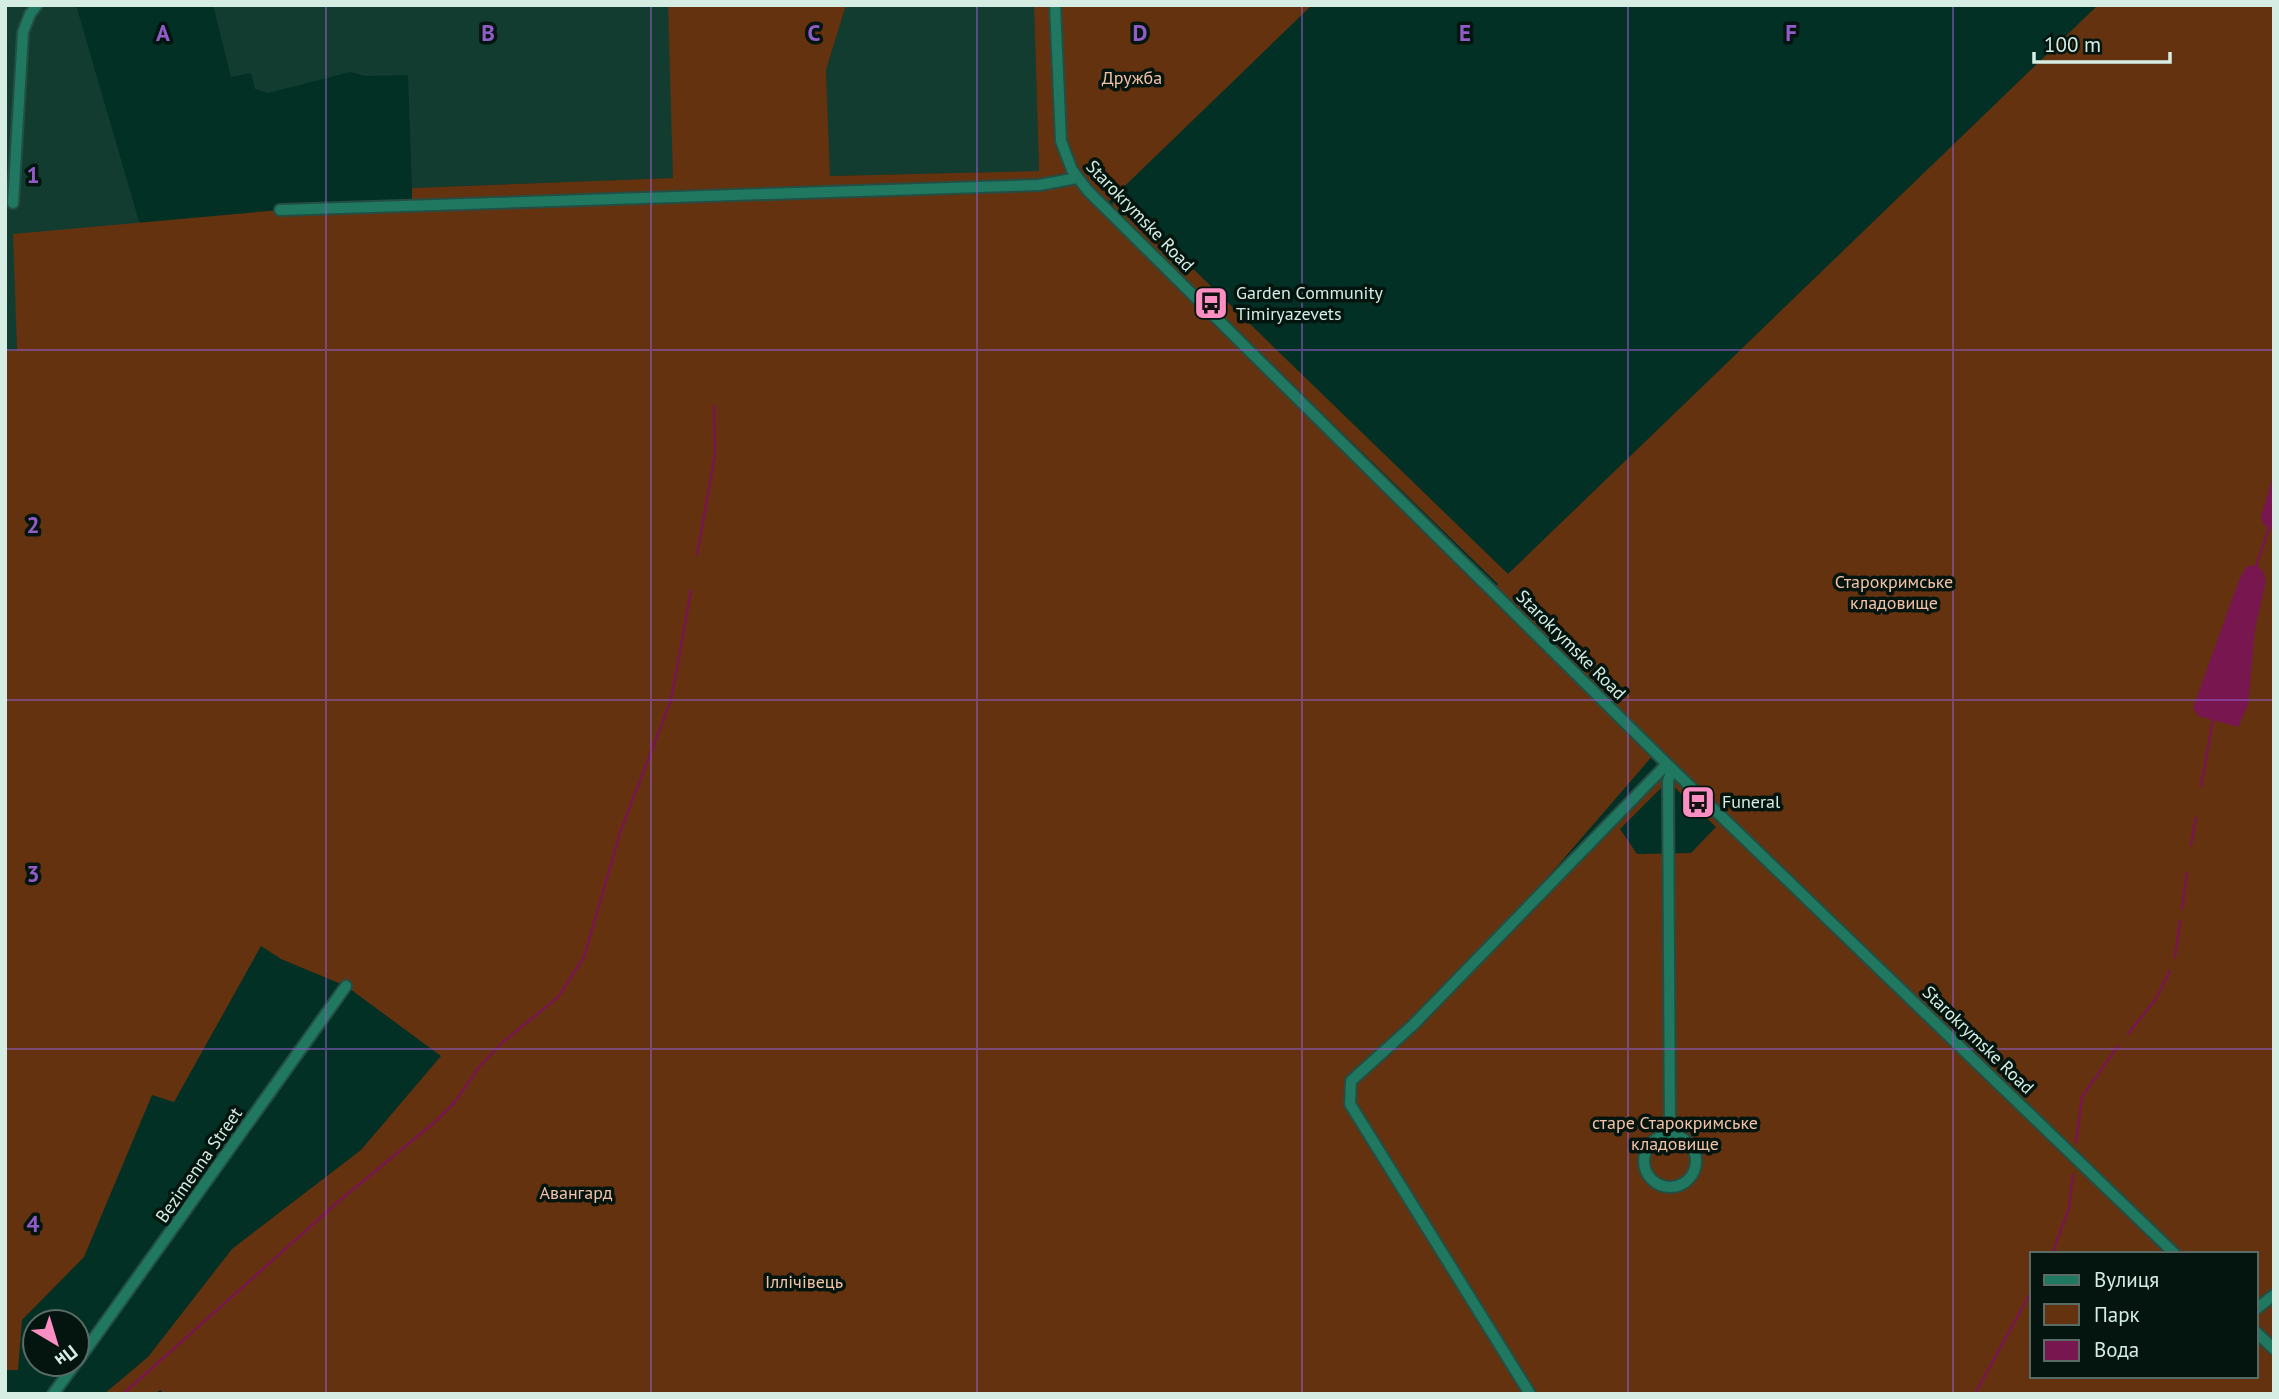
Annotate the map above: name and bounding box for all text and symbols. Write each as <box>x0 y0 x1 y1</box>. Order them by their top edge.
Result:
text: A <box>156 18 170 47</box>
text: B <box>481 18 495 47</box>
text: C <box>808 18 821 47</box>
text: D <box>1133 18 1147 47</box>
text: E <box>1459 18 1471 47</box>
text: F <box>1785 18 1797 47</box>
scale bar <box>2034 21 2170 65</box>
text: 100 m <box>2044 31 2101 58</box>
park label: Дружба <box>1102 66 1162 89</box>
street label: Starokrymske Road <box>1081 155 1199 276</box>
text: 1 <box>26 160 40 189</box>
place label: Garden Community Timiryazevets <box>1236 281 1384 325</box>
bus stop icon: Garden Community Timiryazevets <box>1192 284 1230 322</box>
text: 2 <box>26 510 40 539</box>
park label: Старокримське кладовище <box>1835 570 1953 614</box>
street label: Starokrymske Road <box>1512 585 1631 704</box>
bus stop icon: Funeral <box>1679 783 1717 821</box>
place label: Funeral <box>1722 790 1781 813</box>
text: 3 <box>26 859 40 888</box>
street label: Starokrymske Road <box>1918 981 2039 1099</box>
street label: Bezimenna Street <box>150 1103 247 1227</box>
park label: старе Старокримське кладовище <box>1592 1111 1758 1155</box>
park label: Авангард <box>539 1181 613 1204</box>
text: 4 <box>26 1209 40 1238</box>
legend <box>2030 1252 2258 1378</box>
text: Вулиця <box>2094 1266 2159 1293</box>
park label: Іллічівець <box>765 1270 843 1293</box>
text: Парк <box>2094 1301 2140 1328</box>
north arrow <box>21 1308 91 1378</box>
text: Вода <box>2094 1336 2139 1363</box>
text: Пн <box>50 1340 83 1373</box>

